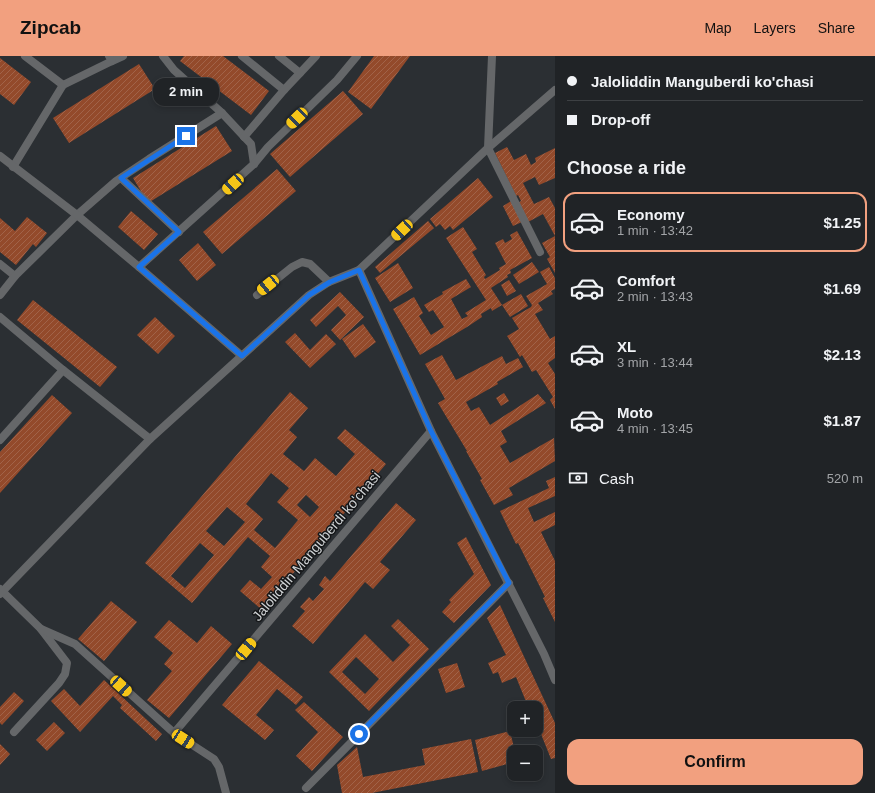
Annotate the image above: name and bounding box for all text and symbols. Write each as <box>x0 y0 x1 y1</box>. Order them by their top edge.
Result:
text: Zipcab <box>20 17 81 38</box>
text: Map <box>704 20 732 36</box>
text: Layers <box>754 20 796 36</box>
text: Share <box>818 20 855 36</box>
text: Jaloliddin Manguberdi ko'chasi <box>591 73 814 90</box>
callout: 2 min <box>153 78 219 106</box>
text: 2 min <box>169 84 203 99</box>
car <box>284 105 310 131</box>
text: Drop-off <box>591 111 650 128</box>
route end <box>177 127 195 145</box>
text: Choose a ride <box>567 158 686 178</box>
car <box>220 172 246 196</box>
icon: car <box>569 204 605 240</box>
text: Economy <box>617 206 685 223</box>
text: $1.25 <box>823 214 861 231</box>
car <box>389 217 415 243</box>
text: 1 min · 13:42 <box>617 223 693 238</box>
icon: car <box>569 270 605 306</box>
text: Comfort <box>617 272 675 289</box>
car <box>255 273 281 297</box>
text: $1.69 <box>823 280 861 297</box>
text: 2 min · 13:43 <box>617 289 693 304</box>
icon: car <box>569 336 605 372</box>
text: XL <box>617 338 636 355</box>
text: $2.13 <box>823 346 861 363</box>
text: 3 min · 13:44 <box>617 355 693 370</box>
icon: car <box>569 402 605 438</box>
text: Moto <box>617 404 653 421</box>
text: $1.87 <box>823 412 861 429</box>
text: 4 min · 13:45 <box>617 421 693 436</box>
icon: cash <box>567 467 589 489</box>
street label: Jaloliddin Manguberdi ko'chasi <box>249 468 383 624</box>
text: Cash <box>599 470 634 487</box>
text: 520 m <box>827 471 863 486</box>
car <box>234 636 258 662</box>
car <box>108 674 134 698</box>
map controls <box>507 701 543 781</box>
button: + <box>507 701 543 737</box>
route start <box>350 725 368 743</box>
car <box>170 727 196 751</box>
button: Confirm <box>567 739 863 785</box>
button: − <box>507 745 543 781</box>

